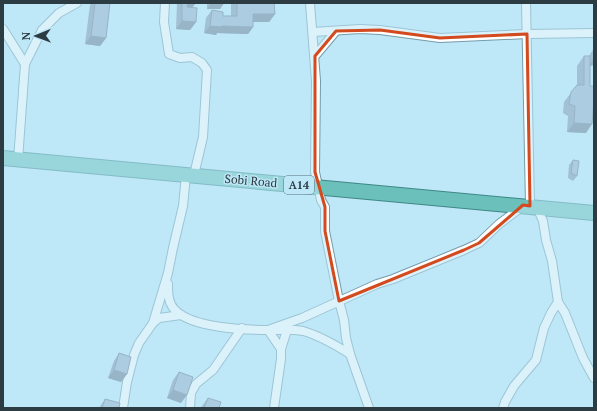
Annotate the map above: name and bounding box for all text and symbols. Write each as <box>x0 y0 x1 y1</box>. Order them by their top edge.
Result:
north arrow <box>16 16 56 56</box>
text: N <box>19 31 33 40</box>
street label: Sobi Road <box>224 171 278 190</box>
road number: A14 <box>284 176 314 194</box>

